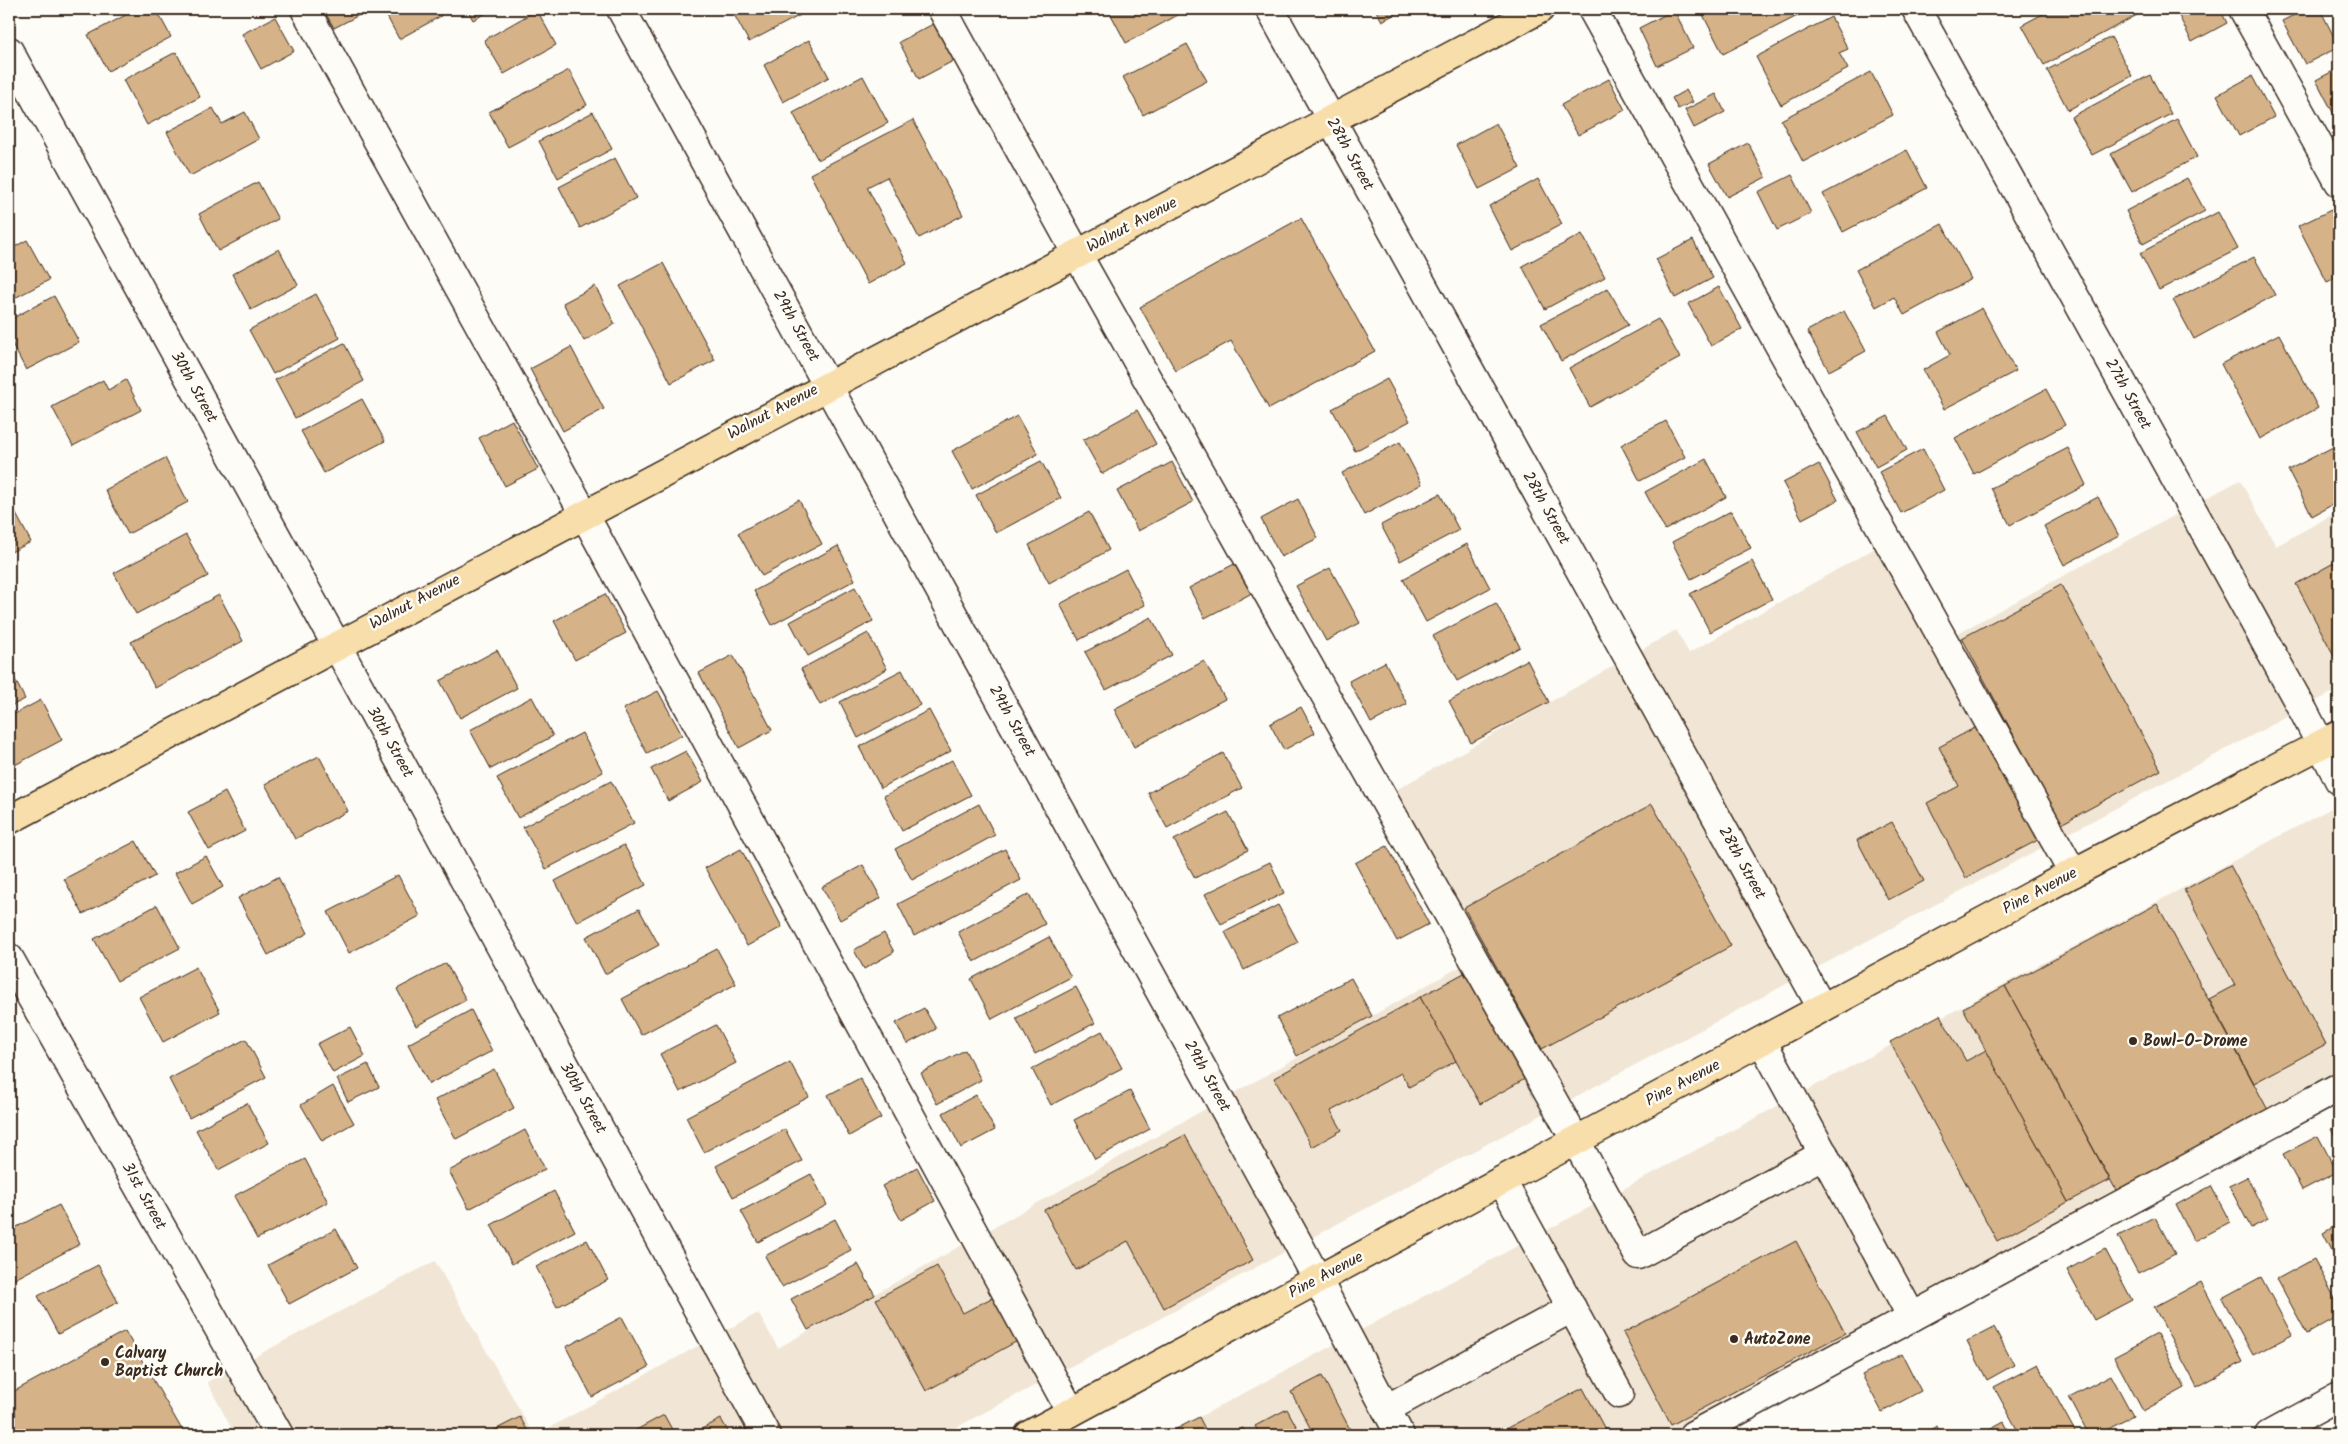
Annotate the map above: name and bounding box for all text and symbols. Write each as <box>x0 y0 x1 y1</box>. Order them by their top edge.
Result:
street label: 28th Street <box>1320 113 1381 196</box>
street label: Walnut Avenue <box>1082 191 1182 259</box>
street label: 29th Street <box>766 285 826 367</box>
street label: 30th Street <box>164 346 224 428</box>
street label: 27th Street <box>2098 354 2158 435</box>
street label: Walnut Avenue <box>723 378 823 446</box>
street label: 28th Street <box>1516 467 1577 550</box>
street label: Walnut Avenue <box>365 568 465 636</box>
street label: 29th Street <box>982 680 1042 762</box>
street label: 30th Street <box>360 701 420 783</box>
street label: 28th Street <box>1712 822 1773 905</box>
street label: Pine Avenue <box>1998 861 2082 921</box>
place label: Bowl-O-Drome <box>2143 1029 2248 1054</box>
street label: 29th Street <box>1177 1035 1237 1117</box>
marker: Bowl-O-Drome <box>2127 1035 2139 1047</box>
street label: Pine Avenue <box>1641 1053 1725 1113</box>
street label: 30th Street <box>553 1057 613 1139</box>
street label: 31st Street <box>115 1158 173 1235</box>
street label: Pine Avenue <box>1284 1245 1368 1305</box>
place label: AutoZone <box>1744 1327 1811 1352</box>
marker: AutoZone <box>1728 1333 1740 1345</box>
place label: Calvary Baptist Church <box>115 1341 223 1384</box>
marker: Calvary Baptist Church <box>99 1356 111 1368</box>

